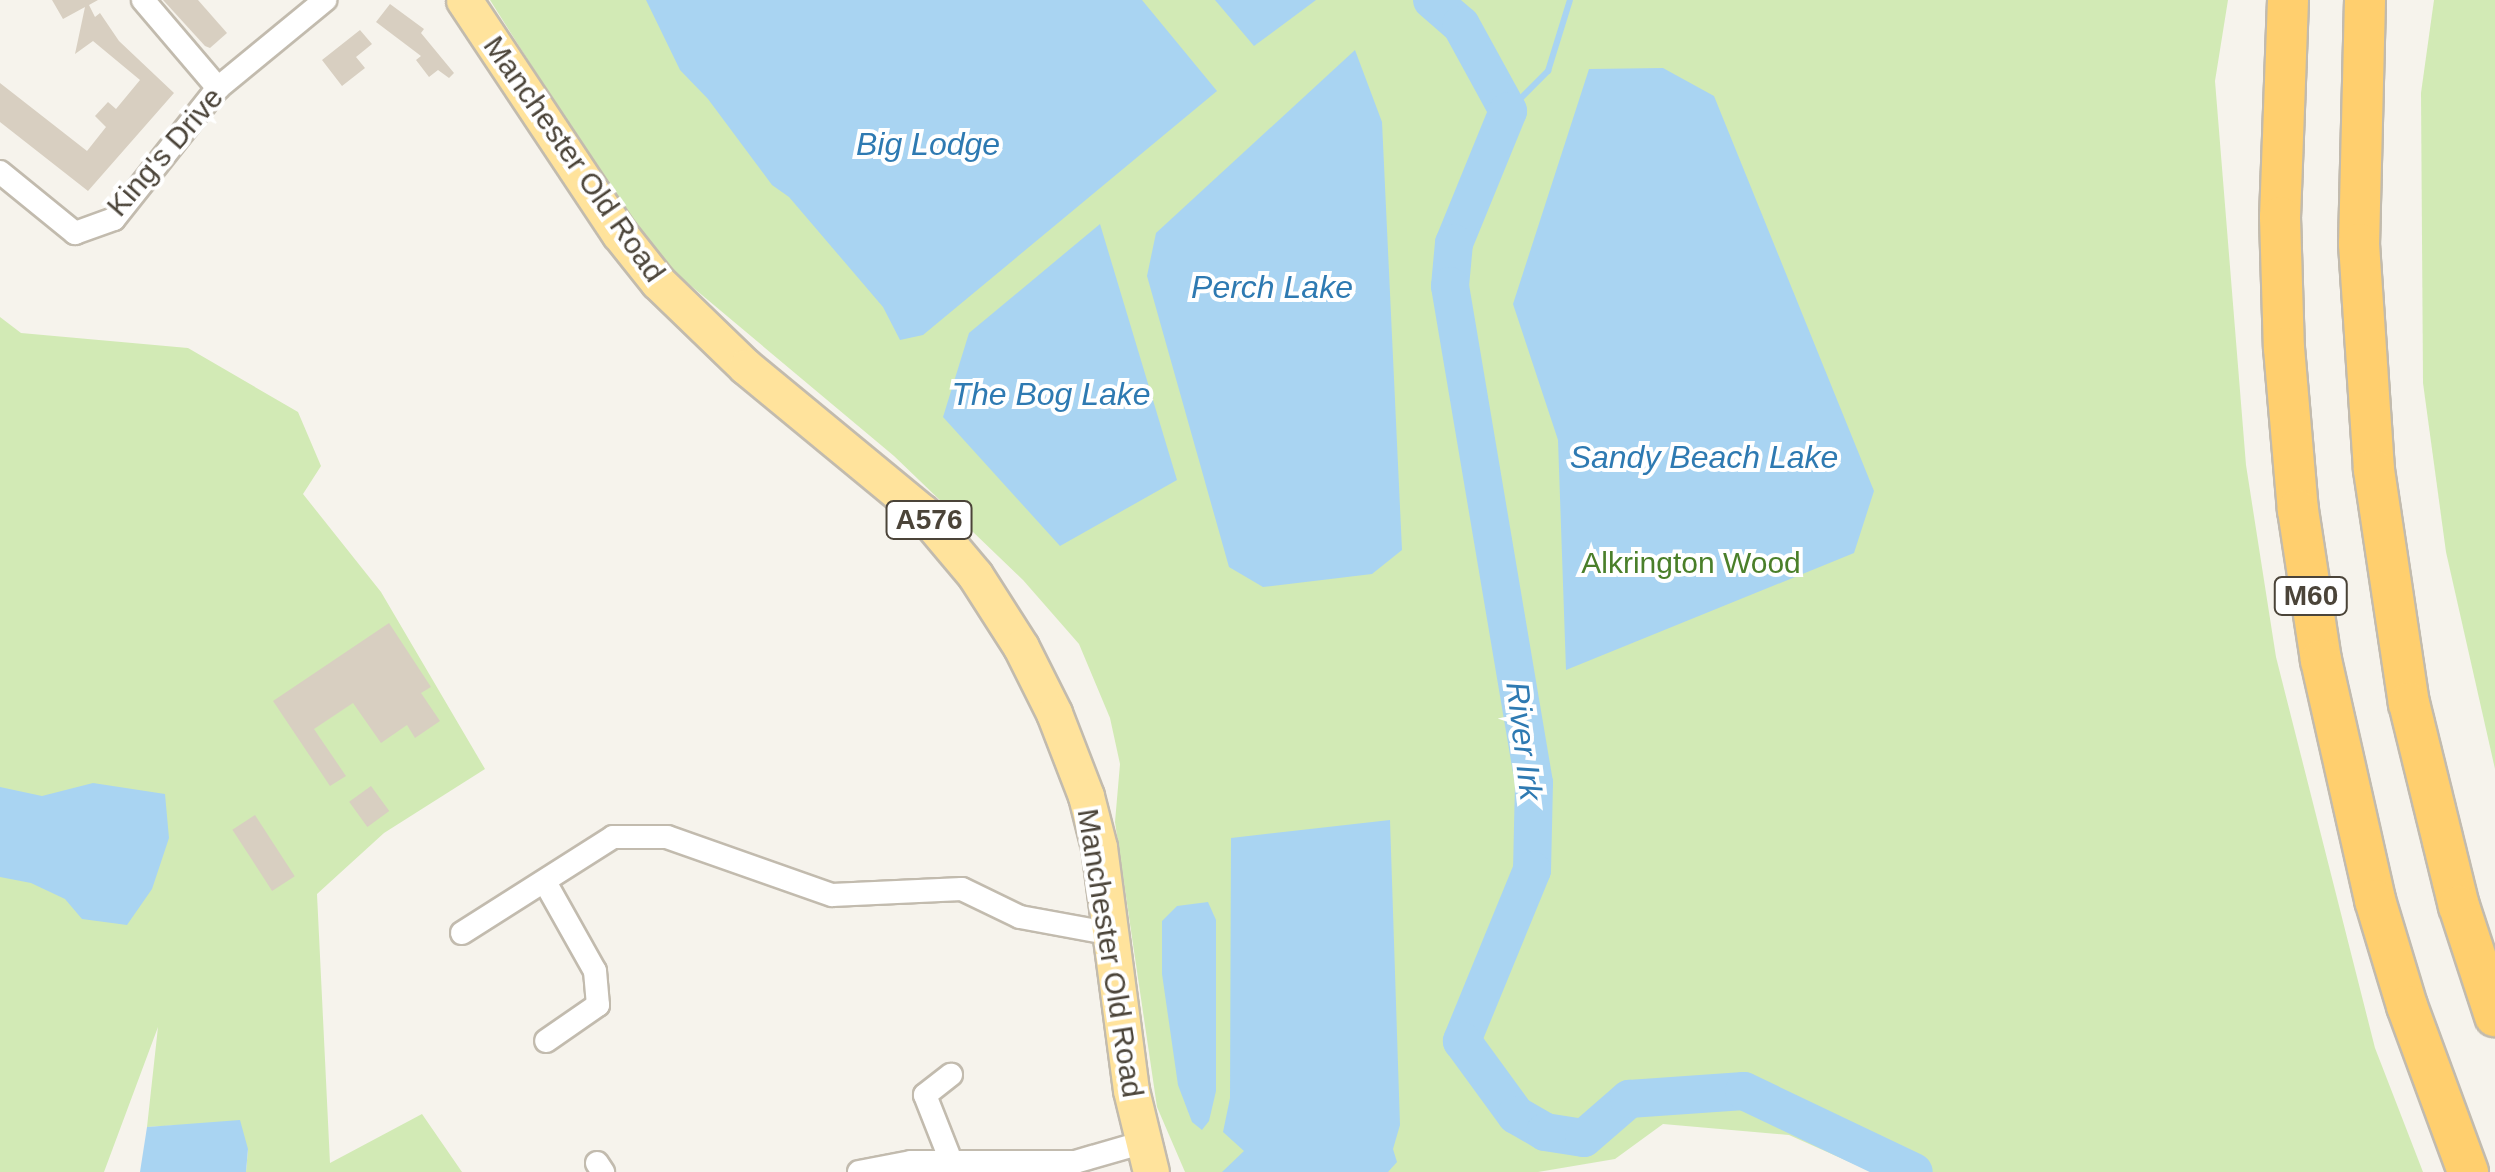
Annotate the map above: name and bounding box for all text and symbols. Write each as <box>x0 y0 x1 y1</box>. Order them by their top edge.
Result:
street label: Manchester Old Road <box>476 29 672 289</box>
street label: King's Drive <box>99 80 231 224</box>
water label: Big Lodge <box>856 125 1000 163</box>
water label: Perch Lake <box>1191 268 1353 306</box>
water label: The Bog Lake <box>951 375 1151 413</box>
water label: Sandy Beach Lake <box>1570 438 1838 476</box>
road number: A576 <box>884 497 974 543</box>
park label: Alkrington Wood <box>1581 545 1801 581</box>
road number: M60 <box>2274 573 2348 619</box>
water label: River Irk <box>1498 680 1550 802</box>
street label: Manchester Old Road <box>1069 806 1151 1100</box>

